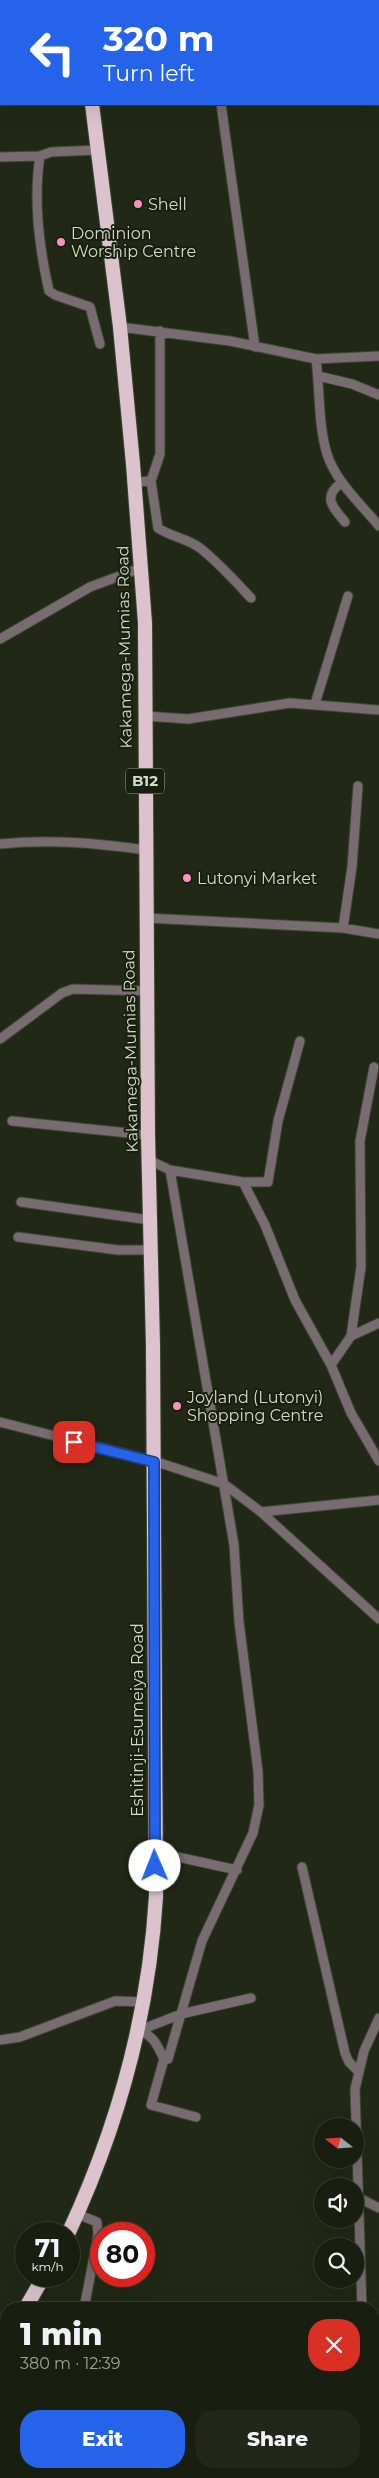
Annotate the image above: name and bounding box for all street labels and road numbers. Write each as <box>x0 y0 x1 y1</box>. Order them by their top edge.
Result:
street label: Kakamega-Mumias Road <box>113 545 136 749</box>
road number: B12 <box>126 768 164 794</box>
street label: Kakamega-Mumias Road <box>119 949 142 1153</box>
street label: Eshitinji-Esumeiya Road <box>128 1623 147 1817</box>

